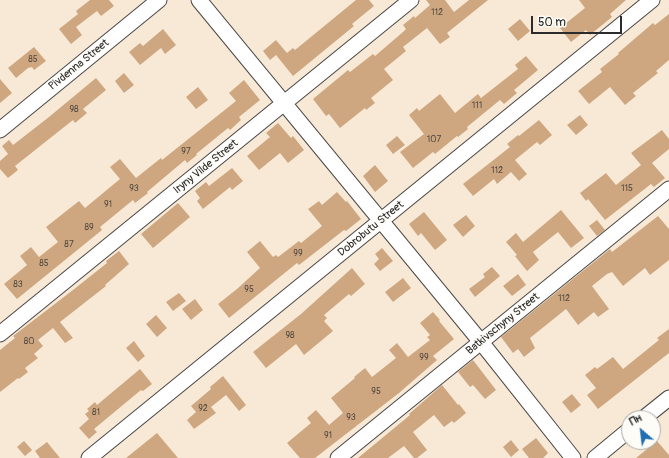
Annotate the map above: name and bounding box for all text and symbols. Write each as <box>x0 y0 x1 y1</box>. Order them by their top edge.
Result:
house number: 112 <box>431 8 443 18</box>
scale bar <box>533 8 624 34</box>
text: 50 m <box>538 15 566 30</box>
street label: Pivdenna Street <box>46 37 112 93</box>
house number: 85 <box>28 55 38 65</box>
house number: 111 <box>472 101 482 111</box>
house number: 98 <box>69 105 79 115</box>
house number: 107 <box>427 135 441 145</box>
street label: Iryny Vilde Street <box>171 137 241 197</box>
house number: 97 <box>181 147 191 157</box>
house number: 112 <box>491 166 503 176</box>
house number: 93 <box>129 184 139 194</box>
house number: 115 <box>621 184 633 194</box>
street label: Dobrobutu Street <box>335 198 407 260</box>
house number: 91 <box>104 200 112 210</box>
house number: 89 <box>84 223 94 233</box>
house number: 87 <box>64 240 74 250</box>
house number: 99 <box>293 249 303 259</box>
house number: 85 <box>39 259 49 269</box>
house number: 83 <box>13 280 23 290</box>
house number: 95 <box>244 285 254 295</box>
street label: Batkivschyny Street <box>464 290 542 358</box>
house number: 112 <box>558 294 570 304</box>
house number: 98 <box>285 331 295 341</box>
house number: 80 <box>24 337 34 347</box>
house number: 99 <box>419 353 429 363</box>
house number: 95 <box>371 387 381 397</box>
house number: 92 <box>198 404 208 414</box>
house number: 81 <box>92 408 100 418</box>
north arrow <box>621 410 661 450</box>
text: Пн <box>627 411 644 428</box>
house number: 93 <box>346 413 356 423</box>
house number: 91 <box>324 431 332 441</box>

